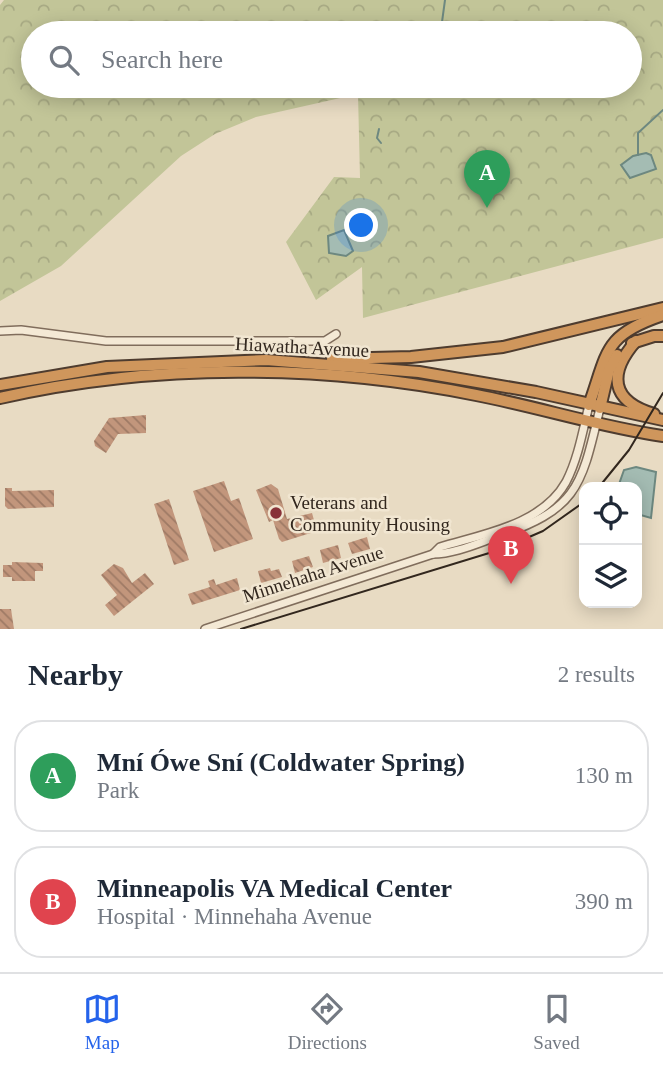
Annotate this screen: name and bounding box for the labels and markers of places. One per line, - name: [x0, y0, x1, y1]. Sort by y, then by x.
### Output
- pin: A: [464, 150, 510, 208]
- place label: Veterans and Community Housing: [290, 492, 450, 535]
- marker: Veterans and Community Housing: [268, 505, 284, 521]
- pin: B: [488, 526, 534, 584]

